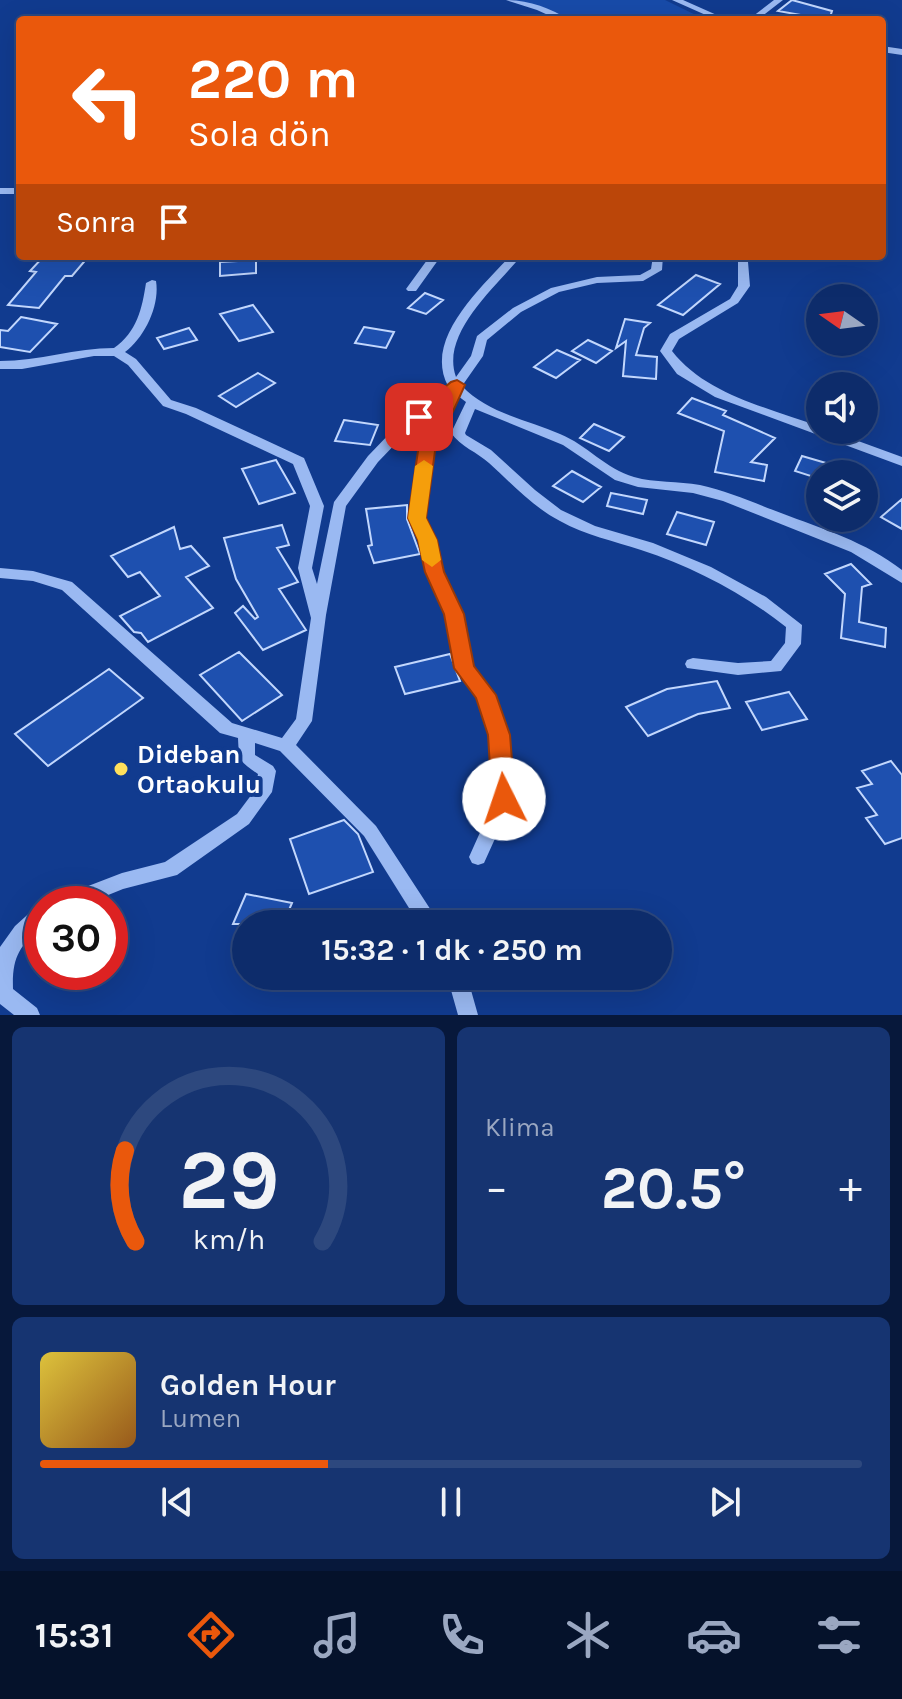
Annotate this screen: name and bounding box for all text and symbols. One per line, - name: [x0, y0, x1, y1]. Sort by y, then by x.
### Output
- text: 220 m: [188, 46, 359, 111]
- icon: left: [56, 48, 160, 152]
- text: Sola dön: [188, 113, 331, 155]
- icon: arrive: [152, 200, 196, 244]
- text: Sonra: [56, 204, 136, 240]
- north arrow: [806, 284, 878, 356]
- map controls: [806, 284, 878, 532]
- button: sound: [806, 372, 878, 444]
- pin: [385, 383, 453, 451]
- icon: arrive: [397, 395, 441, 439]
- button: layers: [806, 460, 878, 532]
- place label: Dideban Ortaokulu: [137, 739, 261, 800]
- position arrow: [462, 757, 546, 841]
- marker: Dideban Ortaokulu: [112, 760, 130, 778]
- speed limit sign: 30: [24, 886, 128, 990]
- text: 15:32 · 1 dk · 250 m: [321, 932, 583, 968]
- text: Klima: [485, 1112, 554, 1143]
- text: 29: [178, 1132, 279, 1229]
- text: 20.5°: [601, 1153, 746, 1223]
- text: −: [485, 1162, 508, 1213]
- text: +: [839, 1162, 862, 1213]
- text: km/h: [192, 1223, 265, 1256]
- text: Golden Hour: [160, 1367, 336, 1403]
- text: Lumen: [160, 1403, 241, 1434]
- icon: previous: [155, 1480, 199, 1524]
- icon: pause: [429, 1480, 473, 1524]
- icon: next: [703, 1480, 747, 1524]
- icon: directions: [183, 1607, 239, 1663]
- icon: music: [309, 1607, 365, 1663]
- icon: phone: [434, 1607, 490, 1663]
- icon: climate: [560, 1607, 616, 1663]
- icon: car: [686, 1607, 742, 1663]
- icon: filters: [811, 1607, 867, 1663]
- text: 15:31: [35, 1614, 114, 1656]

